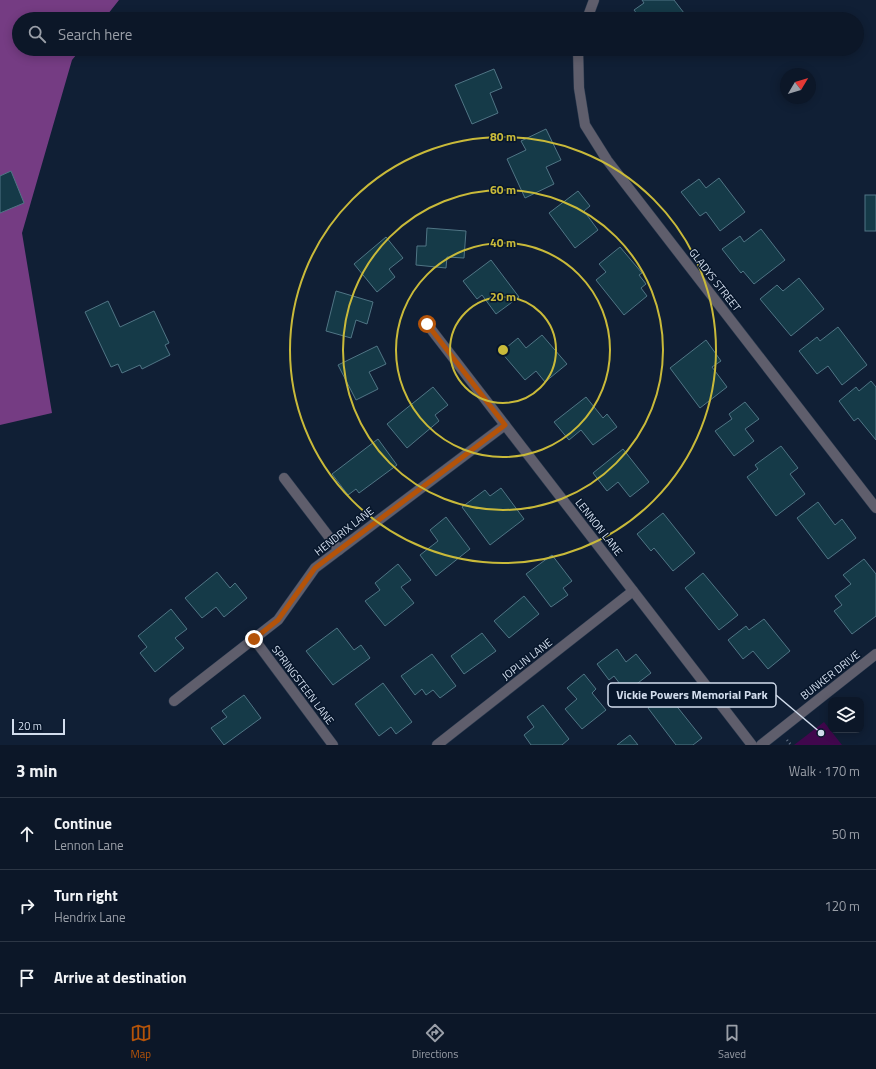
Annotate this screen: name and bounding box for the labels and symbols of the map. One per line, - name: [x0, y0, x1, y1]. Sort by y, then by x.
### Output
- north arrow: [780, 68, 816, 104]
- text: 80 m: [490, 127, 516, 146]
- text: 60 m: [490, 180, 516, 199]
- text: 40 m: [490, 233, 516, 252]
- street label: GLADYS STREET: [685, 245, 745, 315]
- text: 20 m: [490, 287, 516, 306]
- route start: [418, 315, 436, 333]
- centre of rings: [496, 343, 510, 357]
- street label: LENNON LANE: [572, 495, 626, 559]
- street label: HENDRIX LANE: [311, 503, 377, 559]
- route end: [245, 630, 263, 648]
- street label: JOPLIN LANE: [498, 634, 556, 684]
- street label: SPRINGSTEEN LANE: [268, 642, 338, 728]
- street label: BUNKER DRIVE: [797, 647, 863, 703]
- callout: Vickie Powers Memorial Park: [608, 683, 776, 707]
- text: Vickie Powers Memorial Park: [616, 685, 769, 704]
- scale bar: [12, 717, 65, 736]

